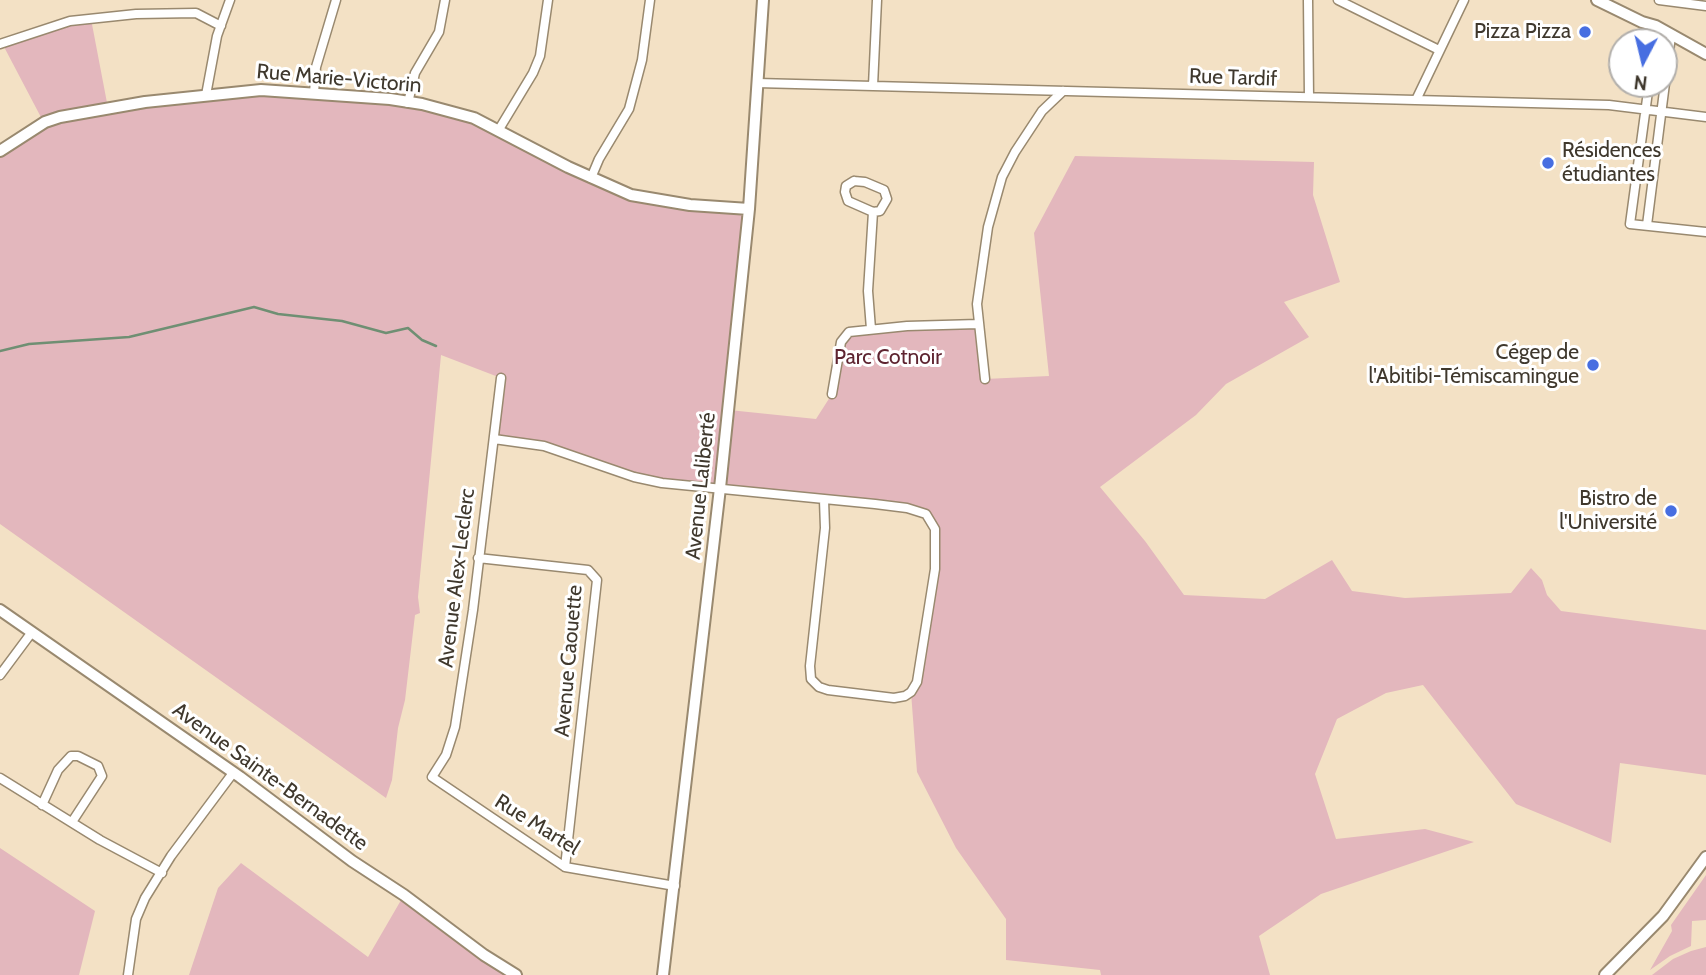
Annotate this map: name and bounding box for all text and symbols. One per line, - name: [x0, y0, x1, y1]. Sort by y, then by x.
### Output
- place label: Pizza Pizza: [1474, 19, 1571, 45]
- marker: Pizza Pizza: [1577, 24, 1593, 40]
- north arrow: [1608, 28, 1678, 98]
- street label: Rue Marie-Victorin: [256, 59, 422, 99]
- street label: Rue Tardif: [1188, 64, 1278, 92]
- text: N: [1633, 70, 1649, 95]
- place label: Résidences étudiantes: [1562, 138, 1661, 188]
- marker: Résidences étudiantes: [1540, 155, 1556, 171]
- place label: Cégep de l'Abitibi-Témiscamingue: [1368, 340, 1579, 390]
- park label: Parc Cotnoir: [834, 345, 942, 371]
- marker: Cégep de l'Abitibi-Témiscamingue: [1585, 357, 1601, 373]
- street label: Avenue Laliberté: [681, 411, 721, 561]
- place label: Bistro de l'Université: [1559, 486, 1657, 536]
- street label: Avenue Alex-Leclerc: [434, 487, 480, 669]
- marker: Bistro de l'Université: [1663, 503, 1679, 519]
- street label: Avenue Caouette: [550, 584, 588, 738]
- street label: Avenue Sainte-Bernadette: [167, 698, 373, 856]
- street label: Rue Martel: [490, 789, 584, 861]

